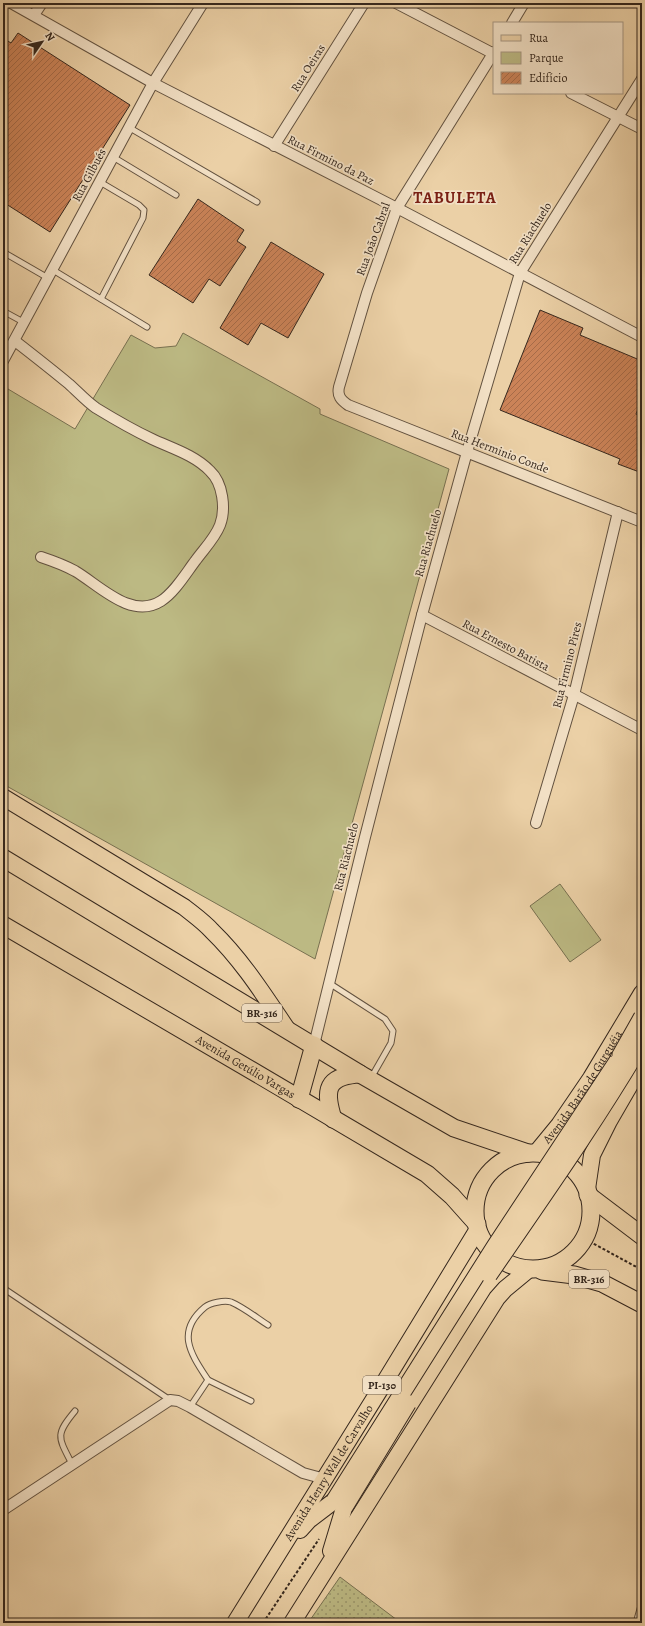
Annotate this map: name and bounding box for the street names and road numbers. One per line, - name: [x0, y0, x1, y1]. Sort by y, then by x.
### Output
- street label: Rua Oeiras: [287, 41, 329, 95]
- street label: Rua Firmino da Paz: [285, 131, 377, 189]
- street label: Rua Gilbués: [68, 145, 110, 204]
- street label: Rua Riachuelo: [505, 199, 555, 267]
- street label: Rua João Cabral: [352, 200, 394, 278]
- street label: Rua Herminio Conde: [449, 425, 551, 477]
- street label: Rua Riachuelo: [411, 507, 445, 579]
- street label: Rua Ernesto Batista: [460, 615, 553, 675]
- street label: Rua Firmino Pires: [549, 620, 585, 710]
- street label: Rua Riachuelo: [330, 821, 362, 893]
- road number: BR-316: [242, 1004, 282, 1022]
- street label: Avenida Barão de Gurguéia: [538, 1027, 626, 1148]
- street label: Avenida Getúlio Vargas: [192, 1031, 298, 1103]
- road number: BR-316: [569, 1270, 609, 1288]
- road number: PI-130: [363, 1376, 401, 1394]
- street label: Avenida Henry Wall de Carvalho: [280, 1402, 377, 1545]

